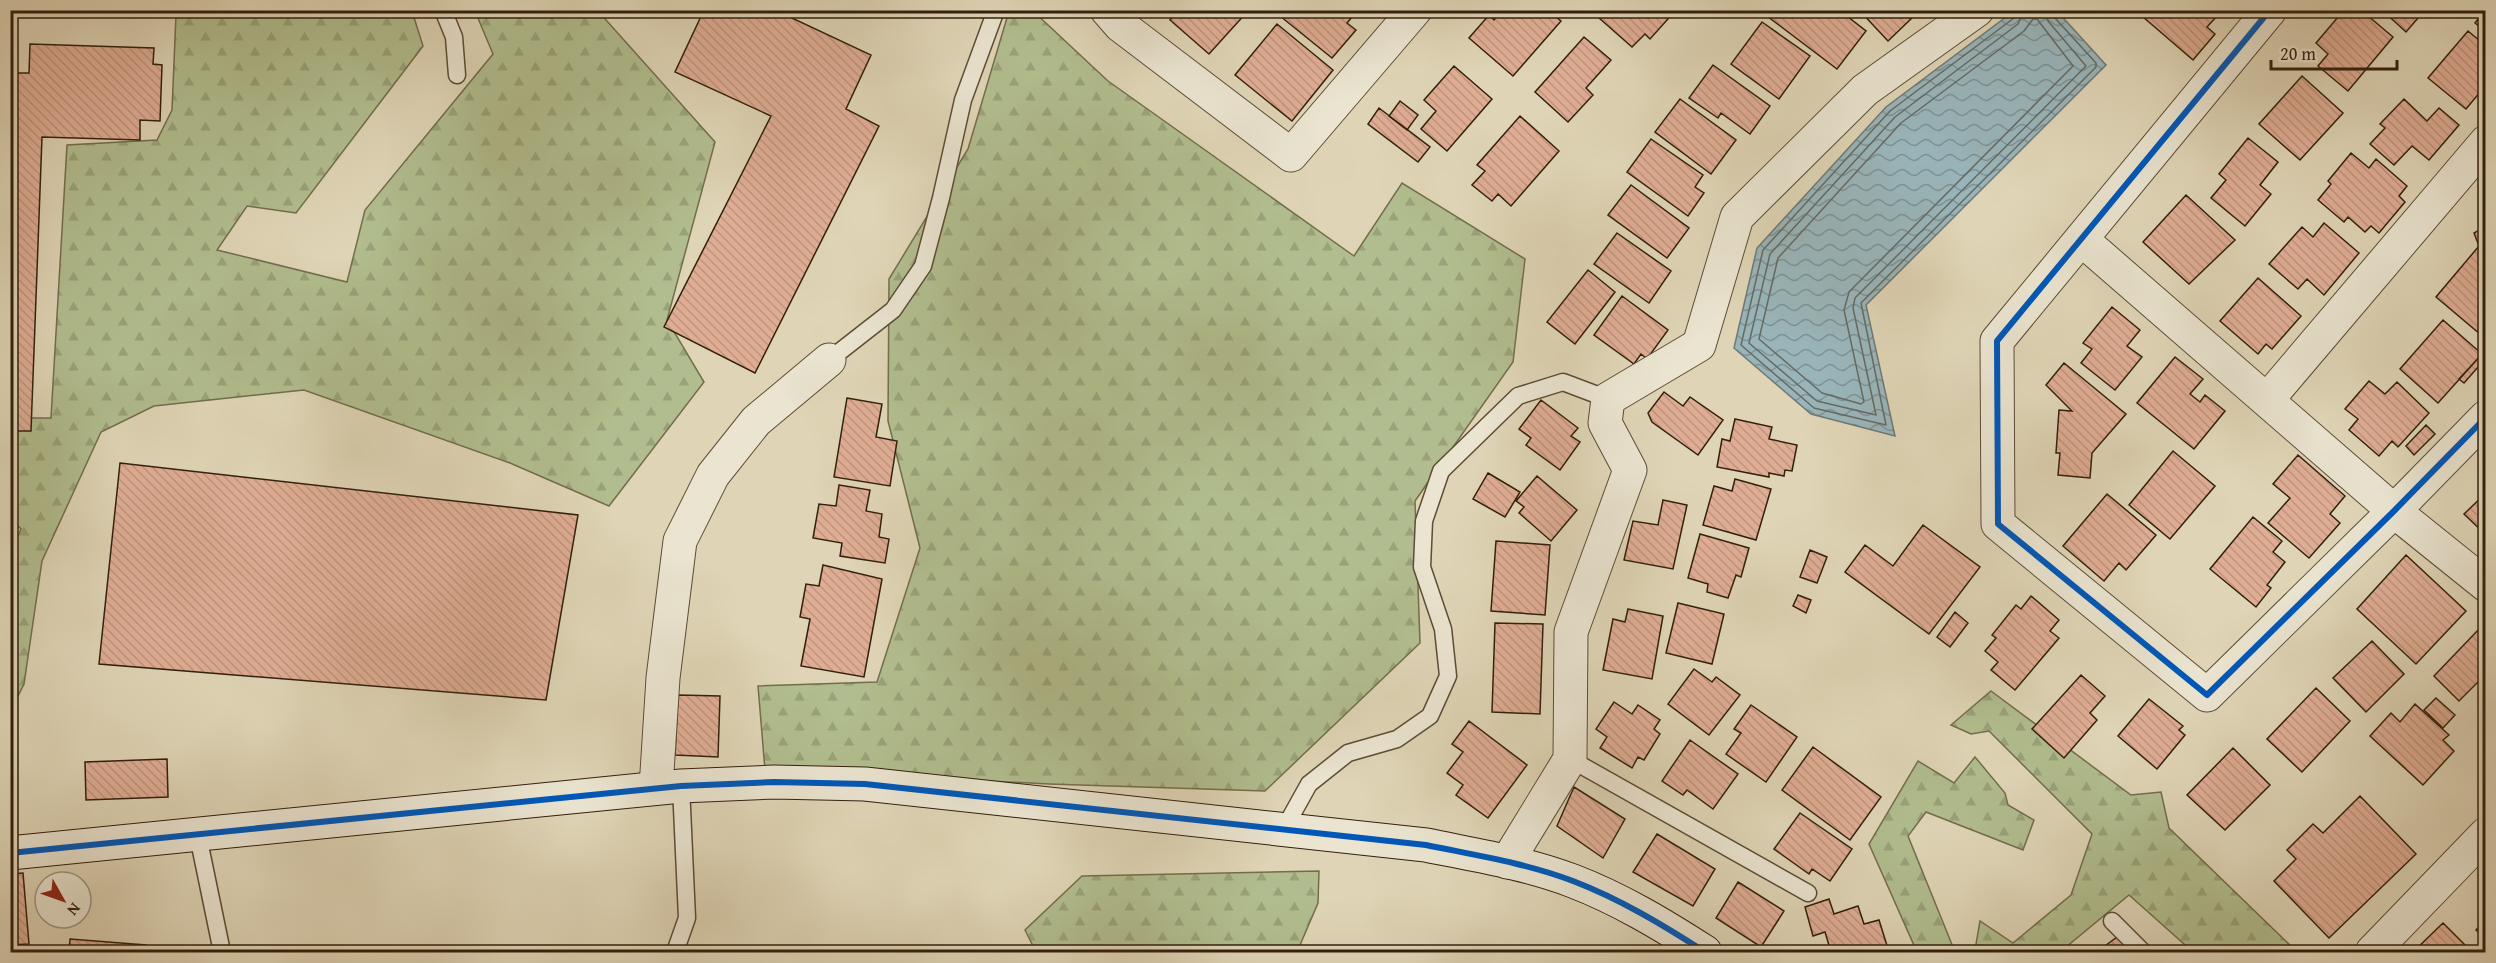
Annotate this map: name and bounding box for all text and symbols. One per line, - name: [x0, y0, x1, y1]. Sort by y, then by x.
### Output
- scale bar: [2271, 33, 2397, 71]
- text: 20 m: [2280, 40, 2316, 67]
- north arrow: [33, 870, 93, 930]
- text: N: [62, 898, 87, 922]

